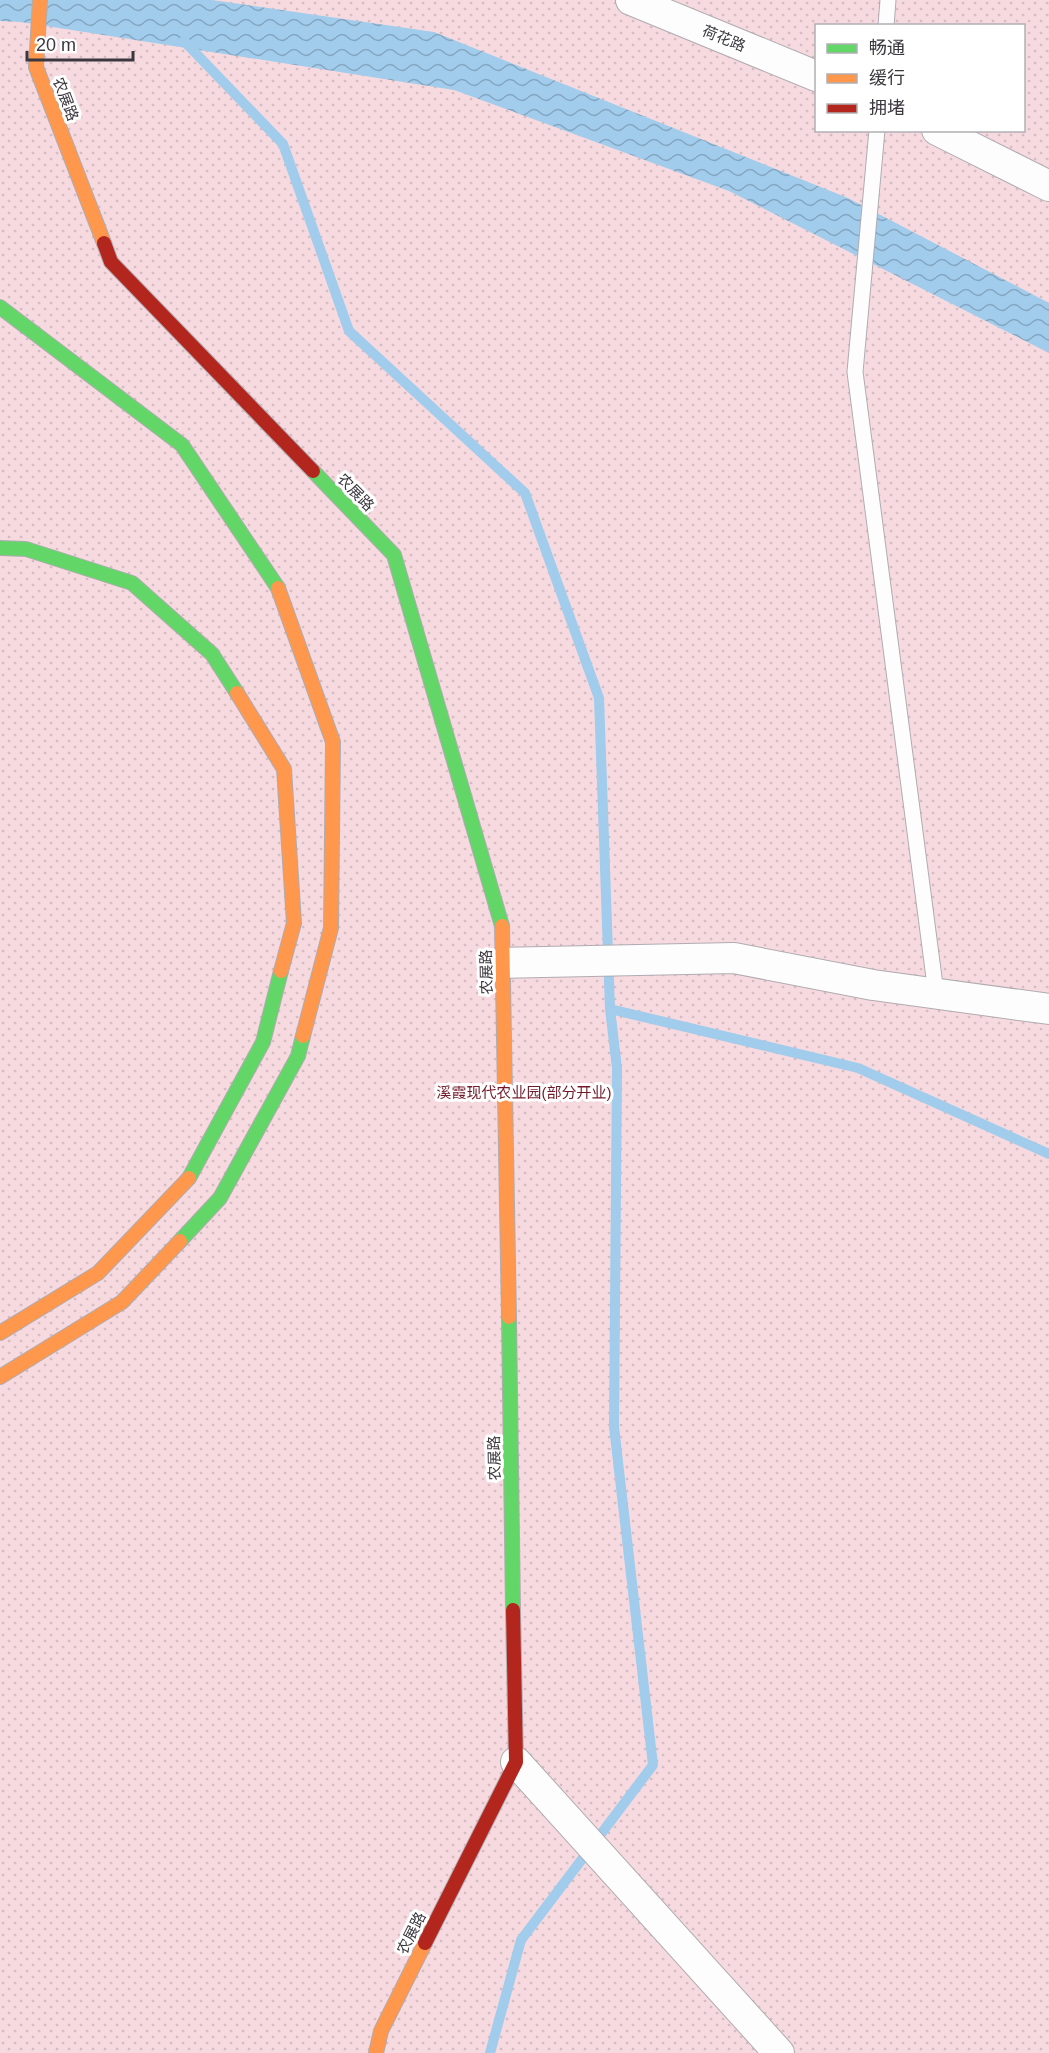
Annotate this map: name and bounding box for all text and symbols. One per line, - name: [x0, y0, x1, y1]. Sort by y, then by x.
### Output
- street label: 荷花路: [700, 22, 748, 54]
- scale bar: [27, 24, 134, 62]
- legend: [815, 24, 1025, 132]
- text: 20 m: [36, 35, 76, 55]
- text: 畅通: [869, 38, 905, 58]
- text: 缓行: [869, 68, 905, 88]
- street label: 农展路: [50, 75, 82, 123]
- text: 拥堵: [869, 98, 905, 118]
- street label: 农展路: [334, 470, 378, 514]
- street label: 农展路: [477, 949, 495, 995]
- park label: 溪霞现代农业园(部分开业): [437, 1084, 612, 1101]
- street label: 农展路: [485, 1435, 503, 1481]
- street label: 农展路: [393, 1909, 429, 1957]

